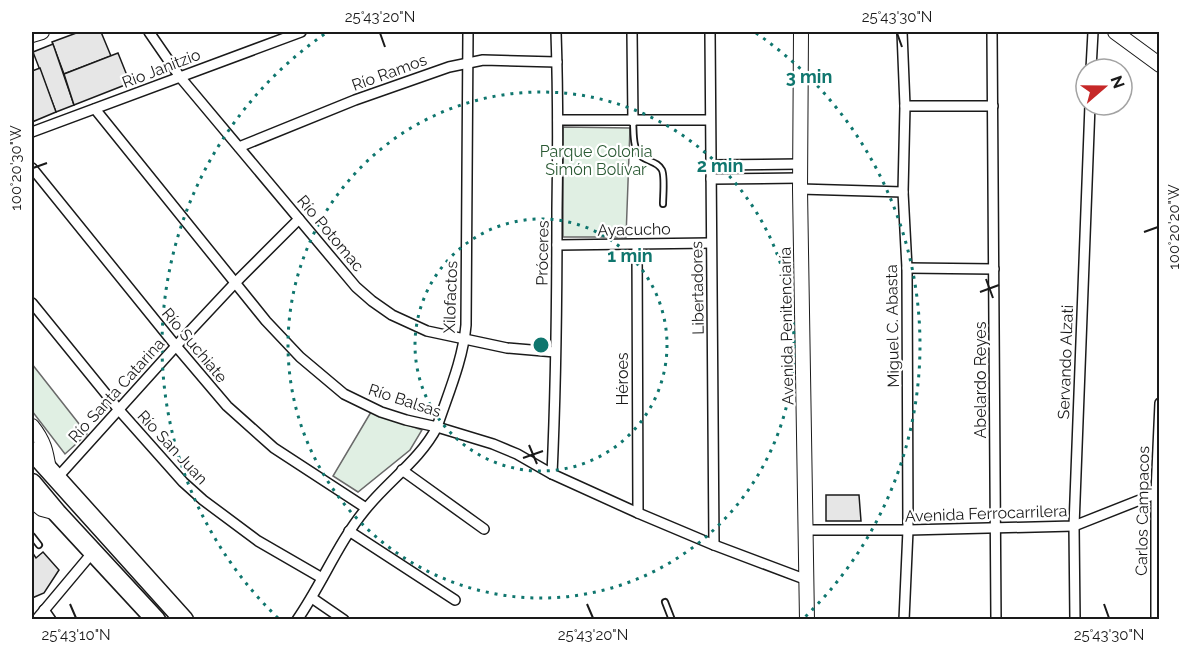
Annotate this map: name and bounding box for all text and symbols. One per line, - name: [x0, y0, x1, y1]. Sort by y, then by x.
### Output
- text: 25°43'20"N: [345, 8, 415, 26]
- text: 25°43'30"N: [862, 8, 932, 26]
- street label: Rio Janitzio: [119, 45, 203, 92]
- street label: Río Ramos: [349, 50, 430, 95]
- north arrow: [1074, 57, 1134, 117]
- text: 3 min: [786, 66, 832, 87]
- text: N: [1107, 73, 1129, 91]
- text: 100°20'30"W: [7, 125, 25, 211]
- park label: Parque Colonia Simón Bolívar: [540, 142, 652, 179]
- text: 2 min: [697, 155, 743, 176]
- text: 100°20'20"W: [1165, 184, 1183, 270]
- street label: Río Potomac: [293, 191, 368, 275]
- street label: Ayacucho: [597, 219, 671, 240]
- street label: Próceres: [532, 220, 553, 286]
- street label: Libertadores: [687, 241, 708, 335]
- text: 1 min: [607, 245, 653, 266]
- street label: Avenida Penitenciaría: [776, 247, 797, 405]
- street label: Xilofactos: [440, 260, 461, 334]
- street label: Miguel C. Abasta: [882, 264, 903, 388]
- street label: Río Suchiate: [158, 304, 231, 386]
- street label: Servando Alzati: [1054, 304, 1077, 420]
- street label: Abelardo Reyes: [971, 321, 990, 438]
- street label: Río Santa Catarina: [64, 334, 168, 447]
- centre of rings: [531, 335, 551, 355]
- street label: Héroes: [613, 352, 632, 406]
- street label: Río Balsas: [366, 380, 444, 421]
- street label: Río San Juan: [134, 406, 212, 488]
- street label: Carlos Campacos: [1132, 446, 1153, 576]
- street label: Avenida Ferrocarrilera: [904, 501, 1068, 526]
- text: 25°43'10"N: [41, 626, 111, 644]
- text: 25°43'20"N: [558, 626, 628, 644]
- text: 25°43'30"N: [1074, 626, 1144, 644]

